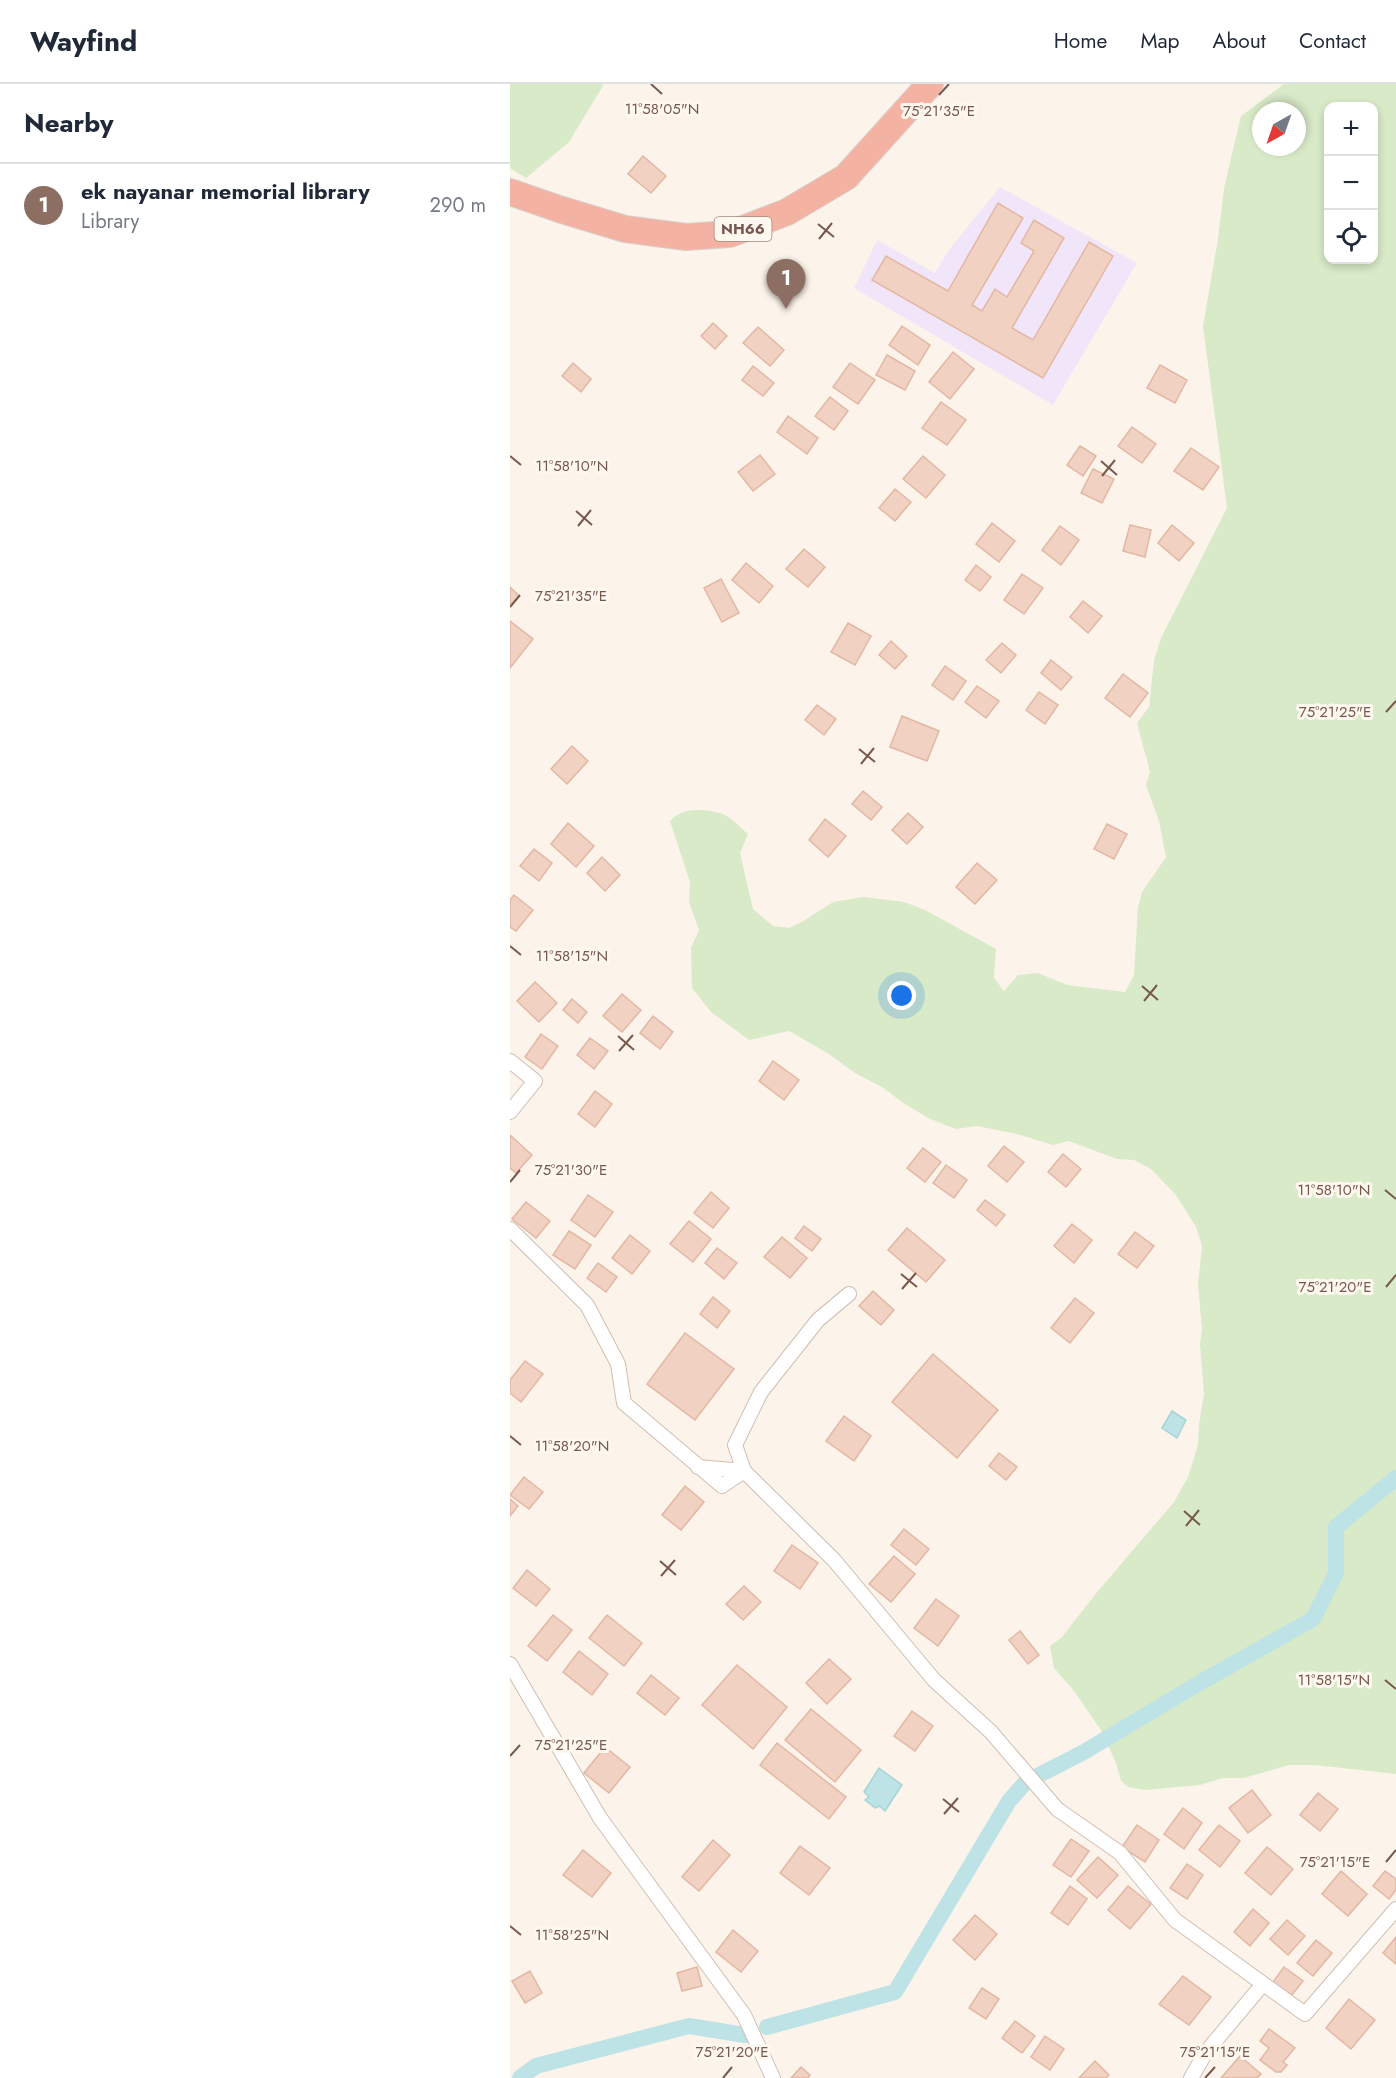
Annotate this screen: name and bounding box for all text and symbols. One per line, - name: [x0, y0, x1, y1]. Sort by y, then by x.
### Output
- text: Wayfind: [30, 21, 137, 62]
- text: Home: [1054, 26, 1107, 56]
- text: Map: [1140, 26, 1180, 56]
- text: About: [1213, 26, 1266, 56]
- text: Contact: [1299, 26, 1366, 56]
- text: 11°58'05"N: [625, 98, 699, 120]
- text: 75°21'35"E: [903, 100, 975, 122]
- north arrow: [1252, 102, 1306, 156]
- map controls: [1324, 102, 1378, 264]
- button: +: [1324, 102, 1378, 156]
- text: Nearby: [24, 104, 113, 142]
- button: −: [1324, 156, 1378, 210]
- text: ek nayanar memorial library: [81, 175, 370, 207]
- text: 1: [38, 191, 49, 220]
- text: 290 m: [430, 191, 486, 220]
- text: Library: [81, 207, 139, 236]
- button: locate: [1324, 210, 1378, 264]
- road number: NH66: [714, 217, 772, 241]
- pin: 1: [766, 260, 806, 309]
- text: 11°58'10"N: [536, 455, 608, 477]
- text: 75°21'35"E: [535, 585, 607, 607]
- text: 75°21'25"E: [1299, 701, 1371, 723]
- text: 11°58'15"N: [536, 945, 608, 967]
- your location: [887, 981, 916, 1010]
- text: 75°21'30"E: [535, 1159, 607, 1181]
- text: 11°58'10"N: [1298, 1179, 1370, 1201]
- text: 75°21'20"E: [1299, 1276, 1371, 1298]
- text: 11°58'20"N: [535, 1435, 609, 1457]
- text: 11°58'15"N: [1298, 1669, 1370, 1691]
- text: 75°21'25"E: [535, 1734, 607, 1756]
- text: 75°21'15"E: [1300, 1851, 1370, 1873]
- text: 11°58'25"N: [535, 1924, 609, 1946]
- text: 75°21'20"E: [696, 2041, 768, 2063]
- text: 75°21'15"E: [1180, 2041, 1250, 2063]

